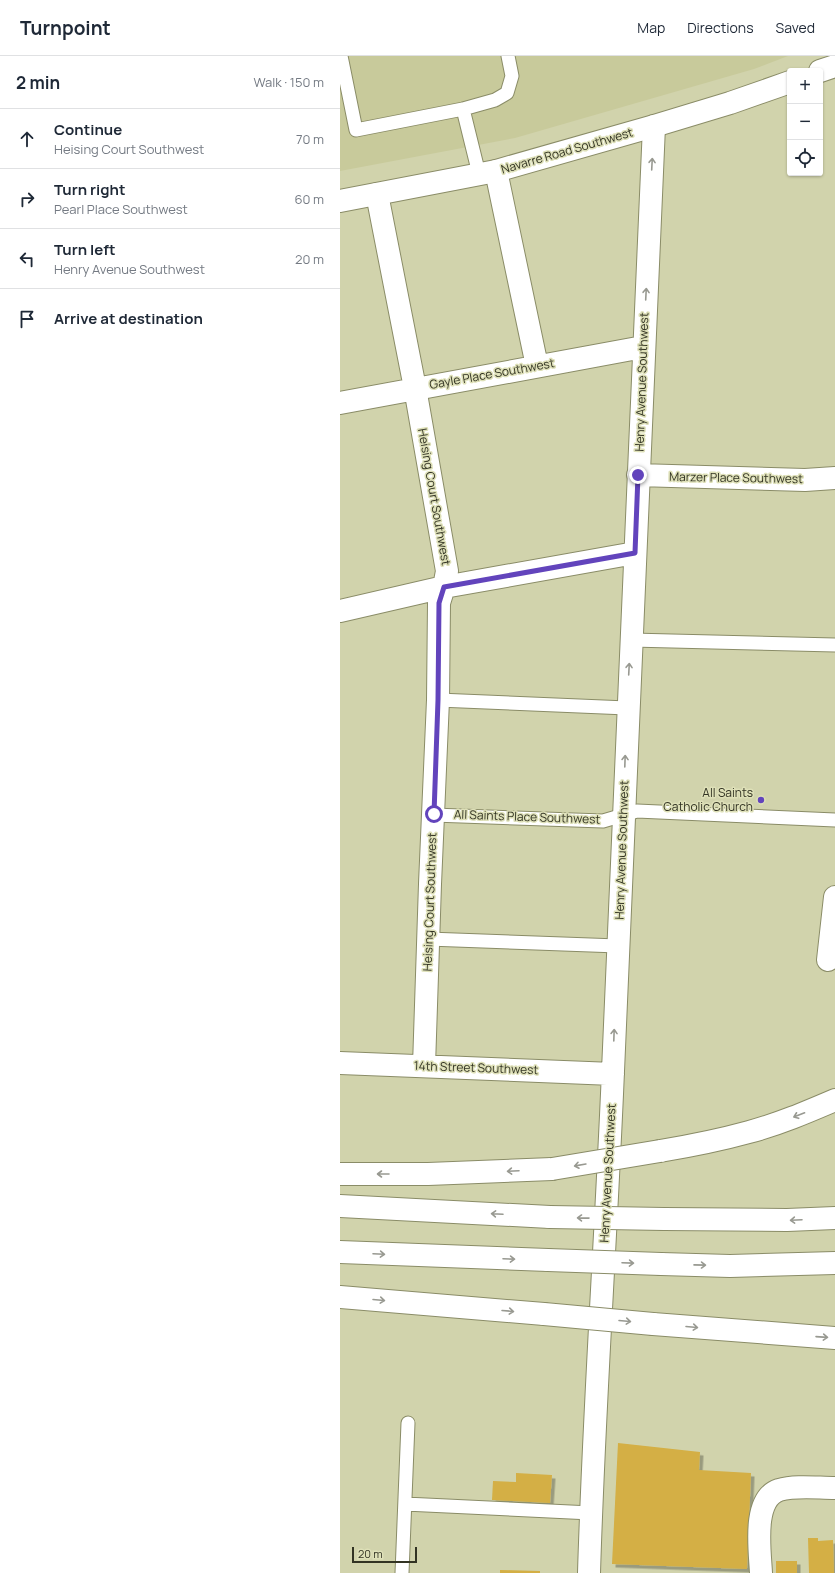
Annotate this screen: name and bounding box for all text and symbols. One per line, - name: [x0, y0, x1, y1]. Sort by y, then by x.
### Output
- text: Turnpoint: [20, 15, 111, 41]
- text: Map: [637, 18, 665, 37]
- text: Directions: [687, 18, 754, 37]
- text: Saved: [776, 18, 815, 37]
- map controls: [787, 68, 823, 176]
- button: +: [787, 68, 823, 104]
- text: 2 min: [16, 71, 60, 94]
- text: Walk · 150 m: [253, 73, 324, 91]
- button: −: [787, 104, 823, 140]
- text: Continue: [54, 119, 122, 140]
- street label: Navarre Road Southwest: [499, 123, 635, 178]
- icon: ahead: [16, 128, 38, 150]
- text: 70 m: [296, 130, 324, 148]
- text: Heising Court Southwest: [54, 140, 204, 158]
- button: locate: [787, 140, 823, 176]
- one-way arrow: [648, 158, 656, 171]
- text: Turn right: [54, 179, 125, 200]
- icon: right: [16, 188, 38, 210]
- text: 60 m: [294, 190, 324, 208]
- text: Pearl Place Southwest: [54, 200, 188, 218]
- text: Turn left: [54, 239, 116, 260]
- icon: left: [16, 248, 38, 270]
- text: 20 m: [295, 250, 324, 268]
- text: Henry Avenue Southwest: [54, 260, 205, 278]
- one-way arrow: [642, 288, 650, 301]
- icon: arrive: [16, 308, 38, 330]
- text: Arrive at destination: [54, 308, 203, 329]
- street label: Henry Avenue Southwest: [631, 312, 652, 452]
- street label: Gayle Place Southwest: [428, 354, 556, 393]
- street label: Heising Court Southwest: [414, 427, 455, 567]
- route end: [629, 466, 647, 484]
- street label: Marzer Place Southwest: [669, 468, 803, 487]
- one-way arrow: [626, 663, 633, 676]
- one-way arrow: [622, 755, 629, 768]
- street label: Henry Avenue Southwest: [611, 780, 632, 920]
- place label: All Saints Catholic Church: [663, 784, 753, 815]
- marker: All Saints Catholic Church: [756, 795, 766, 805]
- route start: [425, 805, 443, 823]
- street label: All Saints Place Southwest: [454, 805, 601, 828]
- street label: Heising Court Southwest: [419, 832, 440, 972]
- one-way arrow: [611, 1029, 618, 1042]
- street label: 14th Street Southwest: [414, 1057, 539, 1078]
- street label: Henry Avenue Southwest: [595, 1103, 620, 1243]
- one-way arrow: [794, 1112, 806, 1120]
- one-way arrow: [574, 1161, 587, 1169]
- one-way arrow: [507, 1168, 520, 1175]
- one-way arrow: [377, 1170, 390, 1178]
- one-way arrow: [491, 1211, 504, 1218]
- one-way arrow: [577, 1214, 590, 1221]
- one-way arrow: [790, 1216, 803, 1223]
- one-way arrow: [372, 1250, 385, 1258]
- one-way arrow: [502, 1255, 515, 1262]
- one-way arrow: [621, 1259, 634, 1267]
- one-way arrow: [693, 1261, 706, 1269]
- one-way arrow: [372, 1297, 385, 1304]
- one-way arrow: [501, 1308, 514, 1315]
- one-way arrow: [618, 1318, 631, 1325]
- one-way arrow: [685, 1323, 698, 1330]
- one-way arrow: [815, 1334, 828, 1341]
- scale bar: [352, 1545, 417, 1564]
- text: 20 m: [358, 1546, 383, 1561]

